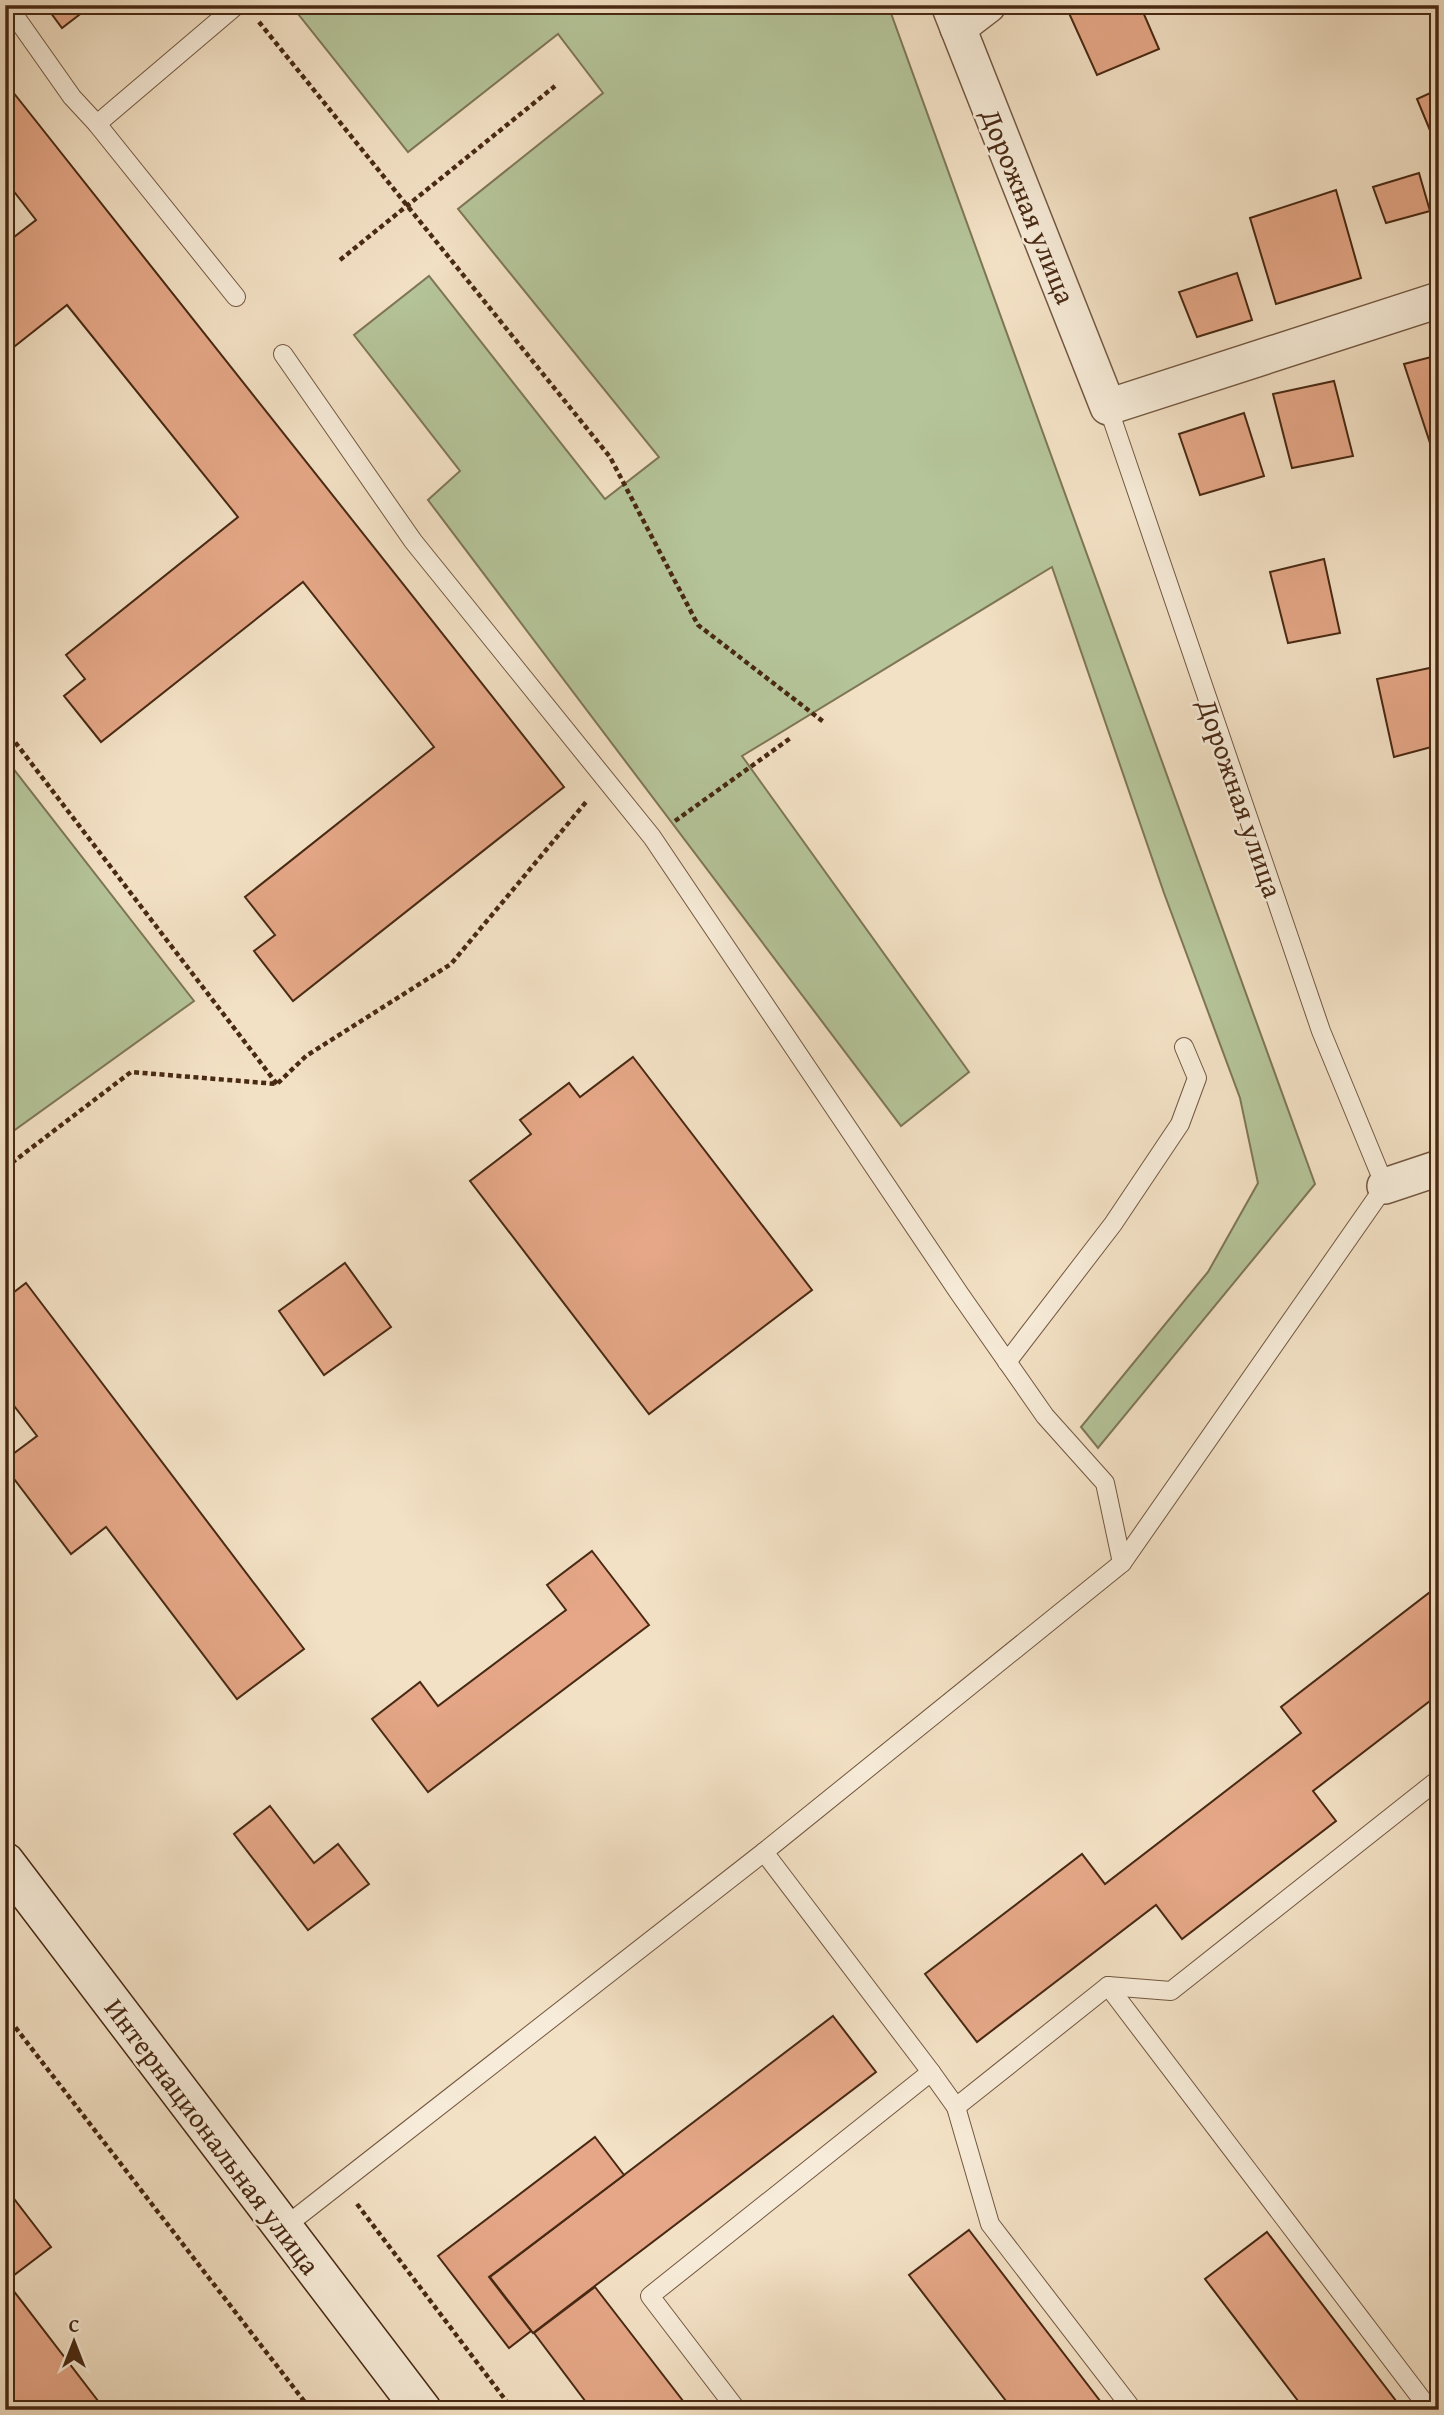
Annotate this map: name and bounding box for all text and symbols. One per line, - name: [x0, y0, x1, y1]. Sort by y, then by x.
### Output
- street label: Дорожная улица: [971, 101, 1087, 311]
- street label: Дорожная улица: [1187, 692, 1294, 903]
- street label: Интернациональная улица: [95, 1989, 331, 2283]
- north arrow: [38, 2306, 108, 2376]
- text: С: [69, 2311, 80, 2339]

